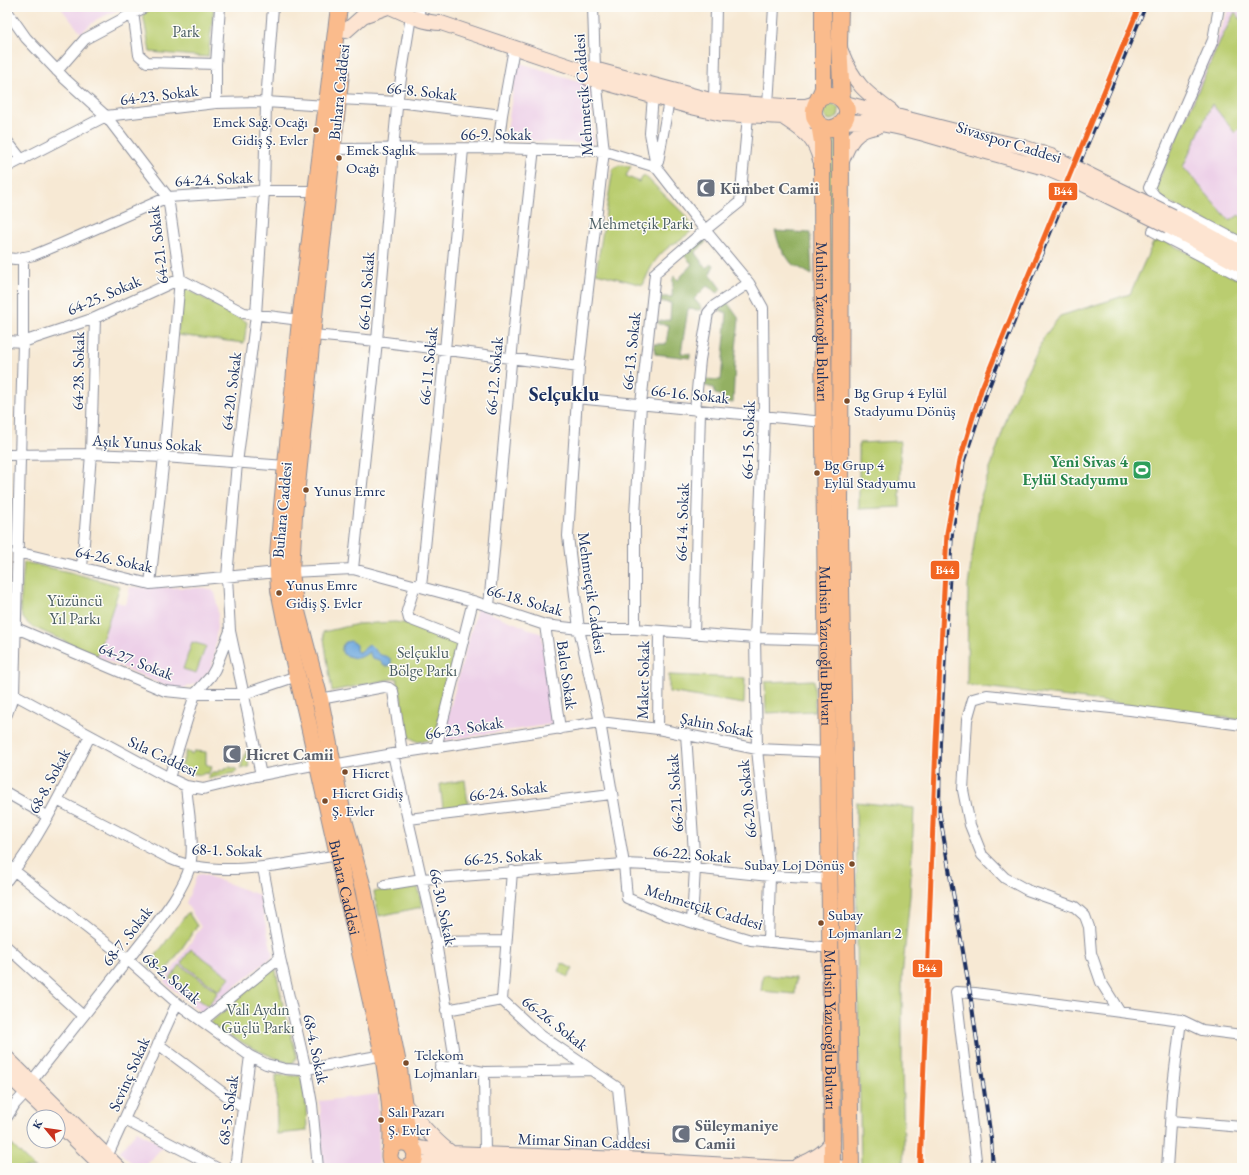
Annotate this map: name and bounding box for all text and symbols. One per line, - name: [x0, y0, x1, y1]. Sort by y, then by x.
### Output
- park label: Park: [172, 21, 200, 42]
- street label: Mehmetçik Caddesi: [568, 33, 598, 157]
- street label: Buhara Caddesi: [324, 43, 355, 141]
- street label: 66-8. Sokak: [386, 77, 459, 105]
- street label: 64-23. Sokak: [119, 80, 200, 110]
- place label: Emek Sağ. Ocağı Gidiş Ş. Evler: [213, 112, 308, 149]
- street label: Sivasspor Caddesi: [954, 116, 1064, 168]
- street label: 66-9. Sokak: [461, 124, 532, 145]
- marker: Emek Sağ. Ocağı Gidiş Ş. Evler: [311, 125, 321, 135]
- place label: Emek Saglık Ocağı: [346, 140, 417, 177]
- marker: Emek Saglık Ocağı: [334, 153, 344, 163]
- street label: 64-24. Sokak: [174, 166, 254, 192]
- mosque icon: Kümbet Camii: [695, 177, 717, 199]
- place label: Kümbet Camii: [720, 178, 819, 199]
- line badge: B44: [1048, 182, 1078, 201]
- text: B44: [1054, 184, 1072, 198]
- street label: 64-21. Sokak: [143, 204, 173, 285]
- park label: Mehmetçik Parkı: [589, 213, 693, 234]
- street label: Muhsin Yazıcıoğlu Bulvarı: [812, 242, 834, 402]
- street label: 66-10. Sokak: [353, 251, 379, 331]
- street label: 64-25. Sokak: [64, 270, 145, 320]
- street label: 66-13. Sokak: [616, 310, 646, 391]
- street label: 66-11. Sokak: [413, 325, 443, 406]
- street label: 64-28. Sokak: [67, 331, 89, 410]
- street label: 66-12. Sokak: [480, 335, 508, 416]
- street label: 64-20. Sokak: [216, 350, 246, 431]
- street label: 66-16. Sokak: [650, 379, 731, 409]
- district label: Selçuklu: [529, 381, 599, 407]
- place label: Bg Grup 4 Eylül Stadyumu Dönüş: [854, 383, 956, 420]
- marker: Bg Grup 4 Eylül Stadyumu Dönüş: [842, 396, 852, 406]
- street label: 66-15. Sokak: [736, 400, 760, 480]
- street label: Aşık Yunus Sokak: [90, 430, 203, 456]
- place label: Yeni Sivas 4 Eylül Stadyumu: [1022, 451, 1129, 490]
- place label: Bg Grup 4 Eylül Stadyumu: [824, 455, 916, 492]
- sports icon: Yeni Sivas 4 Eylül Stadyumu: [1131, 459, 1153, 481]
- street label: Buhara Caddesi: [267, 461, 297, 559]
- marker: Bg Grup 4 Eylül Stadyumu: [812, 468, 822, 478]
- place label: Yunus Emre: [314, 481, 385, 500]
- street label: 66-14. Sokak: [670, 482, 694, 562]
- marker: Yunus Emre: [301, 485, 311, 495]
- street label: Mehmetçik Caddesi: [573, 531, 611, 655]
- street label: 64-26. Sokak: [73, 541, 155, 578]
- line badge: B44: [930, 560, 960, 580]
- text: B44: [936, 563, 954, 577]
- street label: Muhsin Yazıcıoğlu Bulvarı: [815, 565, 838, 726]
- place label: Yunus Emre Gidiş Ş. Evler: [286, 575, 362, 612]
- street label: 66-18. Sokak: [484, 579, 566, 621]
- marker: Yunus Emre Gidiş Ş. Evler: [274, 588, 284, 598]
- park label: Yüzüncü Yıl Parkı: [47, 590, 103, 629]
- street label: 64-27. Sokak: [96, 637, 177, 685]
- street label: Balcı Sokak: [552, 639, 582, 711]
- street label: Maket Sokak: [632, 640, 654, 720]
- park label: Selçuklu Bölge Parkı: [389, 642, 457, 681]
- street label: Şahin Sokak: [679, 708, 756, 742]
- street label: 66-23. Sokak: [424, 711, 505, 745]
- street label: Sıla Caddesi: [125, 731, 201, 781]
- mosque icon: Hicret Camii: [221, 743, 243, 765]
- street label: 68-8. Sokak: [23, 744, 75, 817]
- place label: Hicret Camii: [246, 744, 334, 765]
- street label: 66-21. Sokak: [662, 753, 688, 833]
- street label: 66-20. Sokak: [732, 758, 762, 839]
- place label: Hicret: [352, 763, 390, 782]
- marker: Hicret: [340, 767, 350, 777]
- street label: 66-24. Sokak: [468, 776, 549, 806]
- place label: Hicret Gidiş Ş. Evler: [332, 783, 403, 820]
- marker: Hicret Gidiş Ş. Evler: [320, 796, 330, 806]
- street label: 68-1. Sokak: [191, 838, 263, 862]
- street label: Buhara Caddesi: [324, 838, 366, 937]
- street label: 66-22. Sokak: [652, 840, 733, 868]
- street label: 66-25. Sokak: [463, 844, 543, 870]
- place label: Subay Loj Dönüş: [744, 855, 844, 874]
- marker: Subay Loj Dönüş: [847, 859, 857, 869]
- street label: 66-30. Sokak: [425, 866, 462, 948]
- street label: Mehmetçik Caddesi: [642, 879, 766, 935]
- street label: 68-7. Sokak: [97, 901, 157, 970]
- place label: Subay Lojmanları 2: [828, 905, 902, 942]
- marker: Subay Lojmanları 2: [816, 918, 826, 928]
- street label: 68-2. Sokak: [138, 947, 206, 1009]
- street label: Muhsin Yazıcıoğlu Bulvarı: [820, 949, 842, 1110]
- line badge: B44: [912, 959, 943, 978]
- text: B44: [918, 961, 936, 975]
- street label: 66-26. Sokak: [518, 991, 593, 1056]
- park label: Vali Aydın Güçlü Parkı: [221, 999, 295, 1038]
- street label: 68-4. Sokak: [298, 1012, 334, 1086]
- street label: Sevinç Sokak: [103, 1033, 155, 1114]
- place label: Telekom Lojmanları: [414, 1045, 478, 1082]
- marker: Telekom Lojmanları: [401, 1058, 411, 1068]
- street label: 68-5. Sokak: [213, 1073, 243, 1147]
- place label: Salı Pazarı Ş. Evler: [388, 1102, 445, 1139]
- north arrow: [26, 1109, 66, 1149]
- marker: Salı Pazarı Ş. Evler: [376, 1115, 386, 1125]
- place label: Süleymaniye Camii: [695, 1115, 779, 1154]
- text: K: [29, 1117, 46, 1131]
- mosque icon: Süleymaniye Camii: [670, 1123, 692, 1145]
- street label: Mimar Sinan Caddesi: [517, 1128, 651, 1154]

